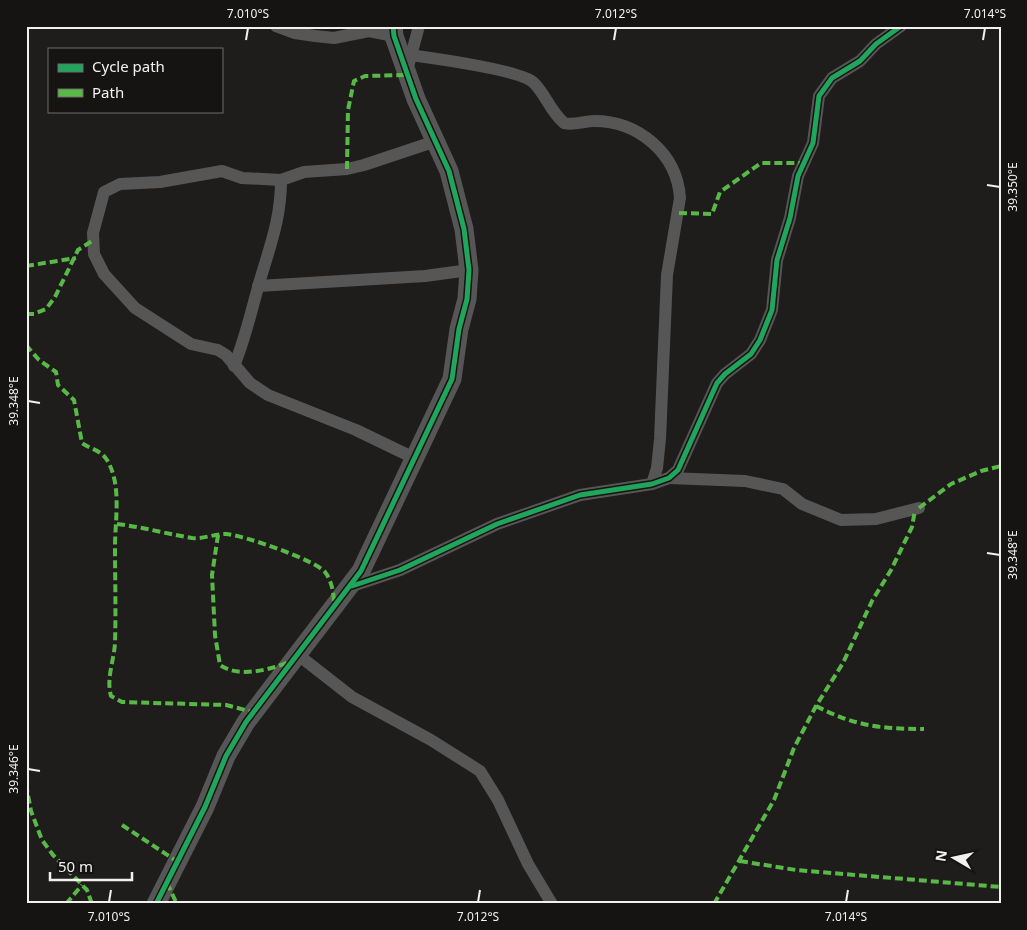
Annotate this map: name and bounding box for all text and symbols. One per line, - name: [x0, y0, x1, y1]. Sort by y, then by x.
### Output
- text: 7.010°S: [227, 5, 270, 22]
- text: 7.012°S: [595, 5, 638, 22]
- text: 7.014°S: [964, 5, 1007, 22]
- legend: [48, 48, 222, 112]
- text: Cycle path: [92, 56, 165, 76]
- text: Path: [92, 82, 124, 102]
- text: 39.350°E: [1004, 162, 1021, 212]
- text: 39.348°E: [5, 376, 22, 426]
- text: 39.348°E: [1004, 530, 1021, 580]
- text: 39.346°E: [5, 744, 22, 794]
- north arrow: [930, 832, 980, 882]
- text: N: [930, 849, 951, 863]
- scale bar: [50, 850, 132, 882]
- text: 50 m: [58, 856, 93, 876]
- text: 7.010°S: [88, 908, 131, 925]
- text: 7.012°S: [457, 908, 500, 925]
- text: 7.014°S: [825, 908, 868, 925]

